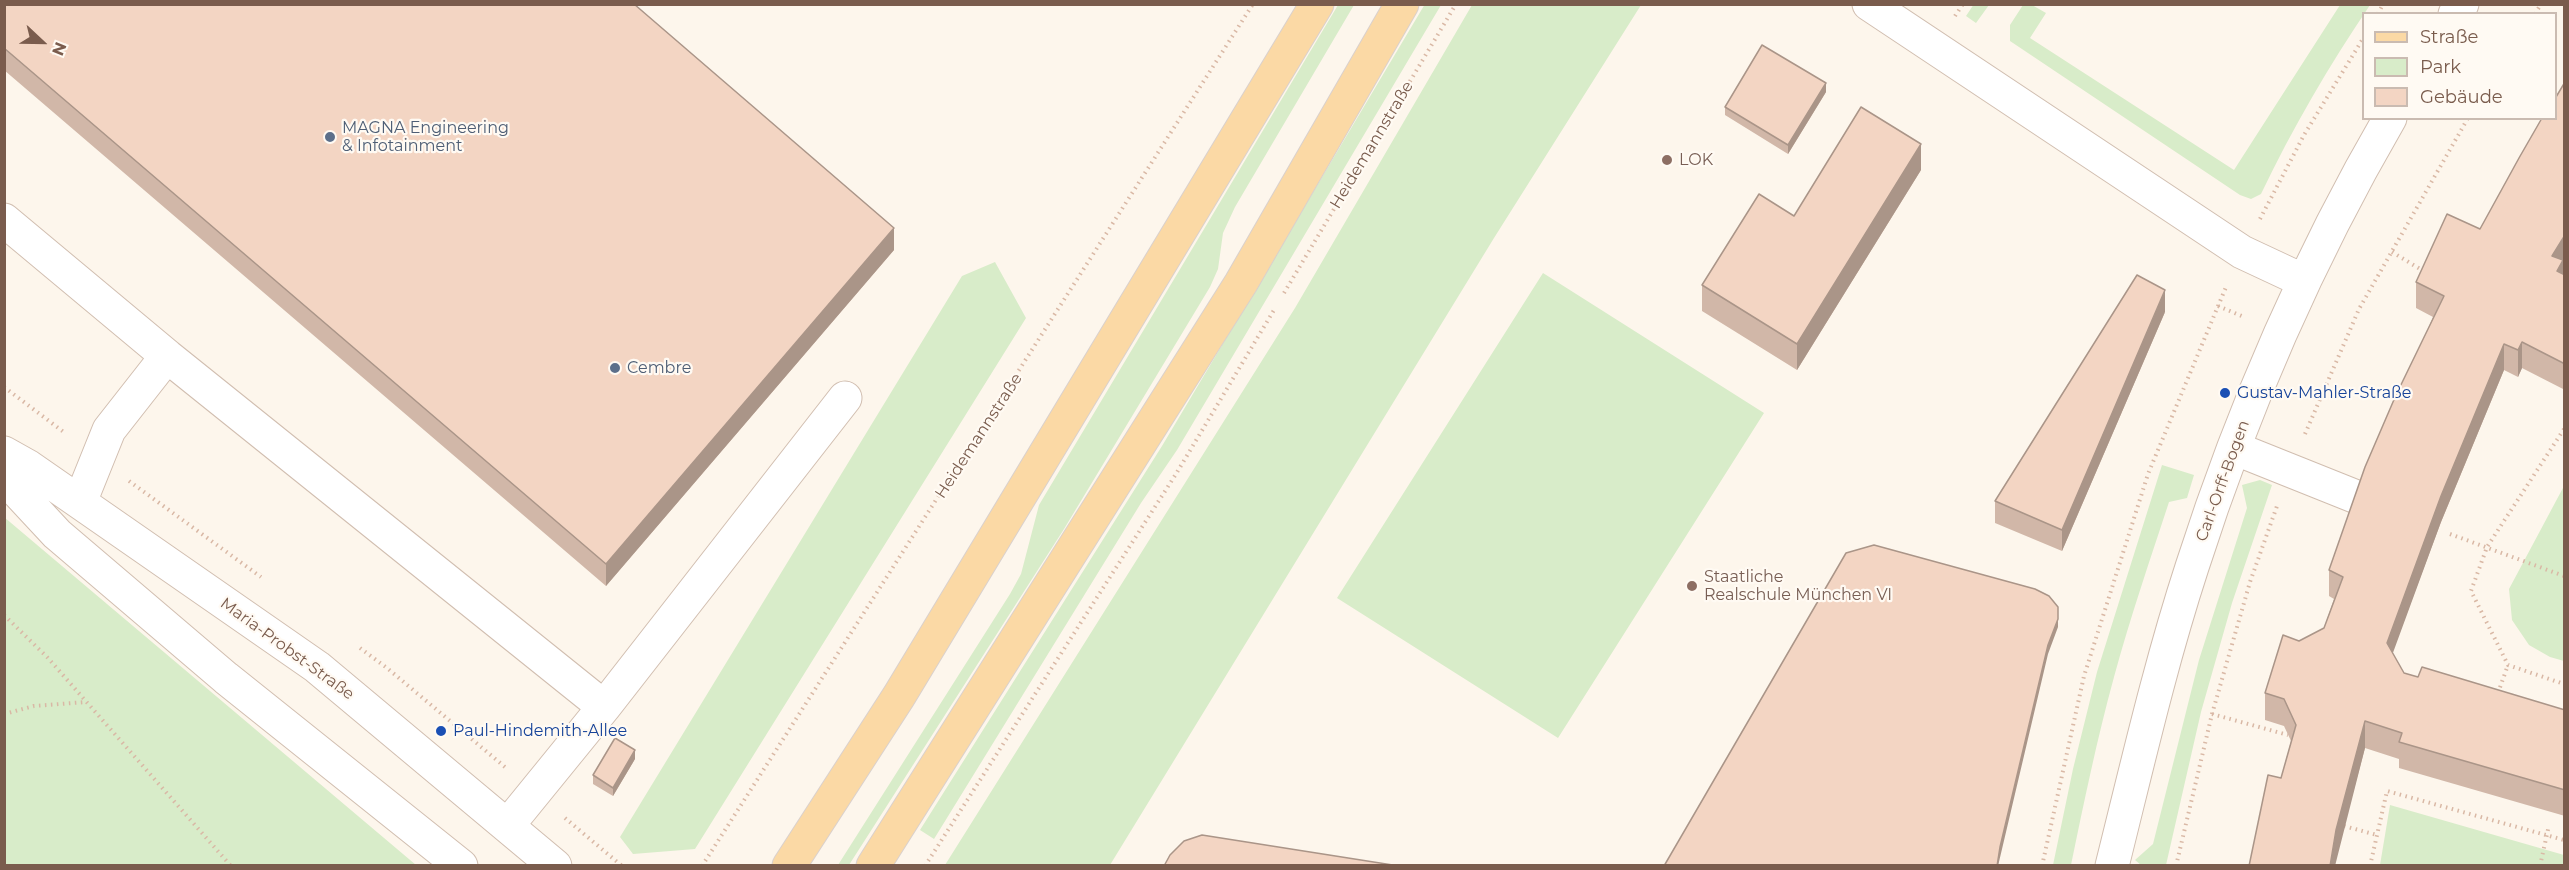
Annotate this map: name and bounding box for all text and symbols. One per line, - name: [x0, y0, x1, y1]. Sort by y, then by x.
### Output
- north arrow: [12, 12, 72, 72]
- legend: [2362, 12, 2557, 120]
- text: Straße: [2420, 26, 2478, 48]
- text: N: [48, 39, 70, 58]
- text: Park: [2420, 56, 2461, 78]
- street label: Heidemannstraße: [1326, 78, 1418, 212]
- text: Gebäude: [2420, 86, 2503, 108]
- place label: MAGNA Engineering & Infotainment: [342, 118, 509, 156]
- marker: MAGNA Engineering & Infotainment: [323, 130, 337, 144]
- place label: LOK: [1679, 150, 1713, 170]
- marker: LOK: [1660, 153, 1674, 167]
- place label: Cembre: [627, 358, 691, 378]
- marker: Cembre: [608, 361, 622, 375]
- street label: Heidemannstraße: [931, 370, 1027, 502]
- place label: Gustav-Mahler-Straße: [2237, 383, 2411, 403]
- marker: Gustav-Mahler-Straße: [2218, 386, 2232, 400]
- street label: Carl-Orff-Bogen: [2192, 418, 2254, 544]
- place label: Staatliche Realschule München VI: [1704, 567, 1892, 605]
- marker: Staatliche Realschule München VI: [1685, 579, 1699, 593]
- street label: Maria-Probst-Straße: [216, 594, 358, 704]
- place label: Paul-Hindemith-Allee: [453, 721, 627, 741]
- marker: Paul-Hindemith-Allee: [434, 724, 448, 738]

